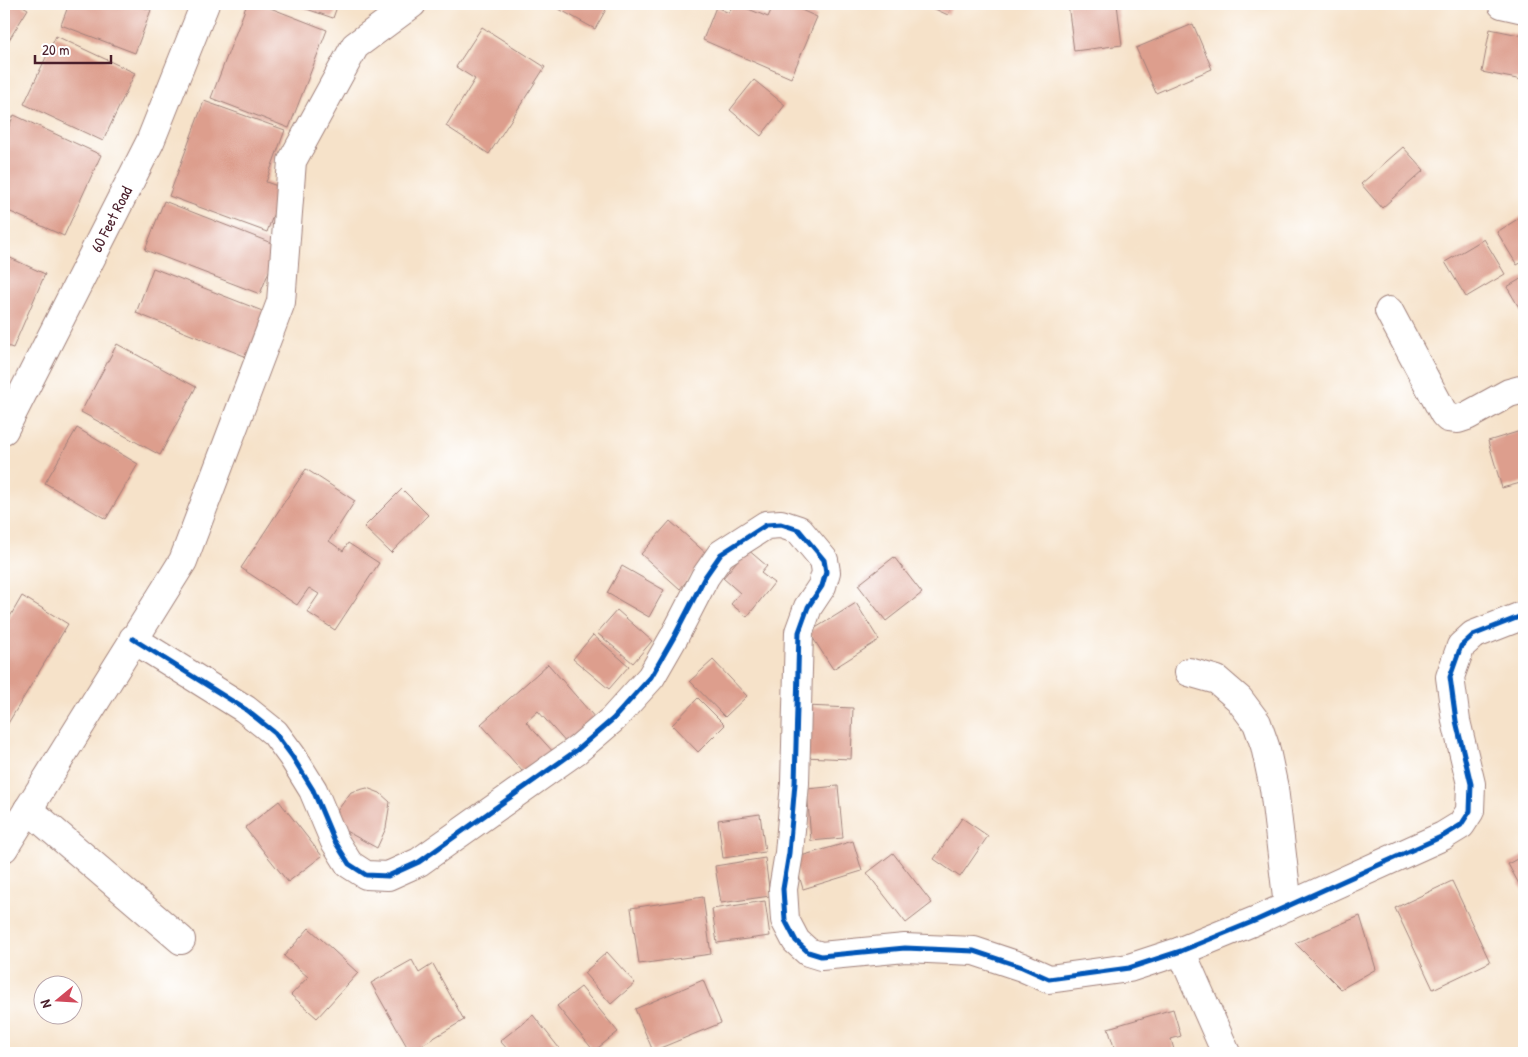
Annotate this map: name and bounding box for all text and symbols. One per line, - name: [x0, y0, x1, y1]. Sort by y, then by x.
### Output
- scale bar: [35, 32, 111, 64]
- text: 20 m: [42, 39, 69, 60]
- street label: 60 Feet Road: [85, 182, 137, 256]
- north arrow: [32, 974, 82, 1024]
- text: N: [35, 997, 55, 1011]

